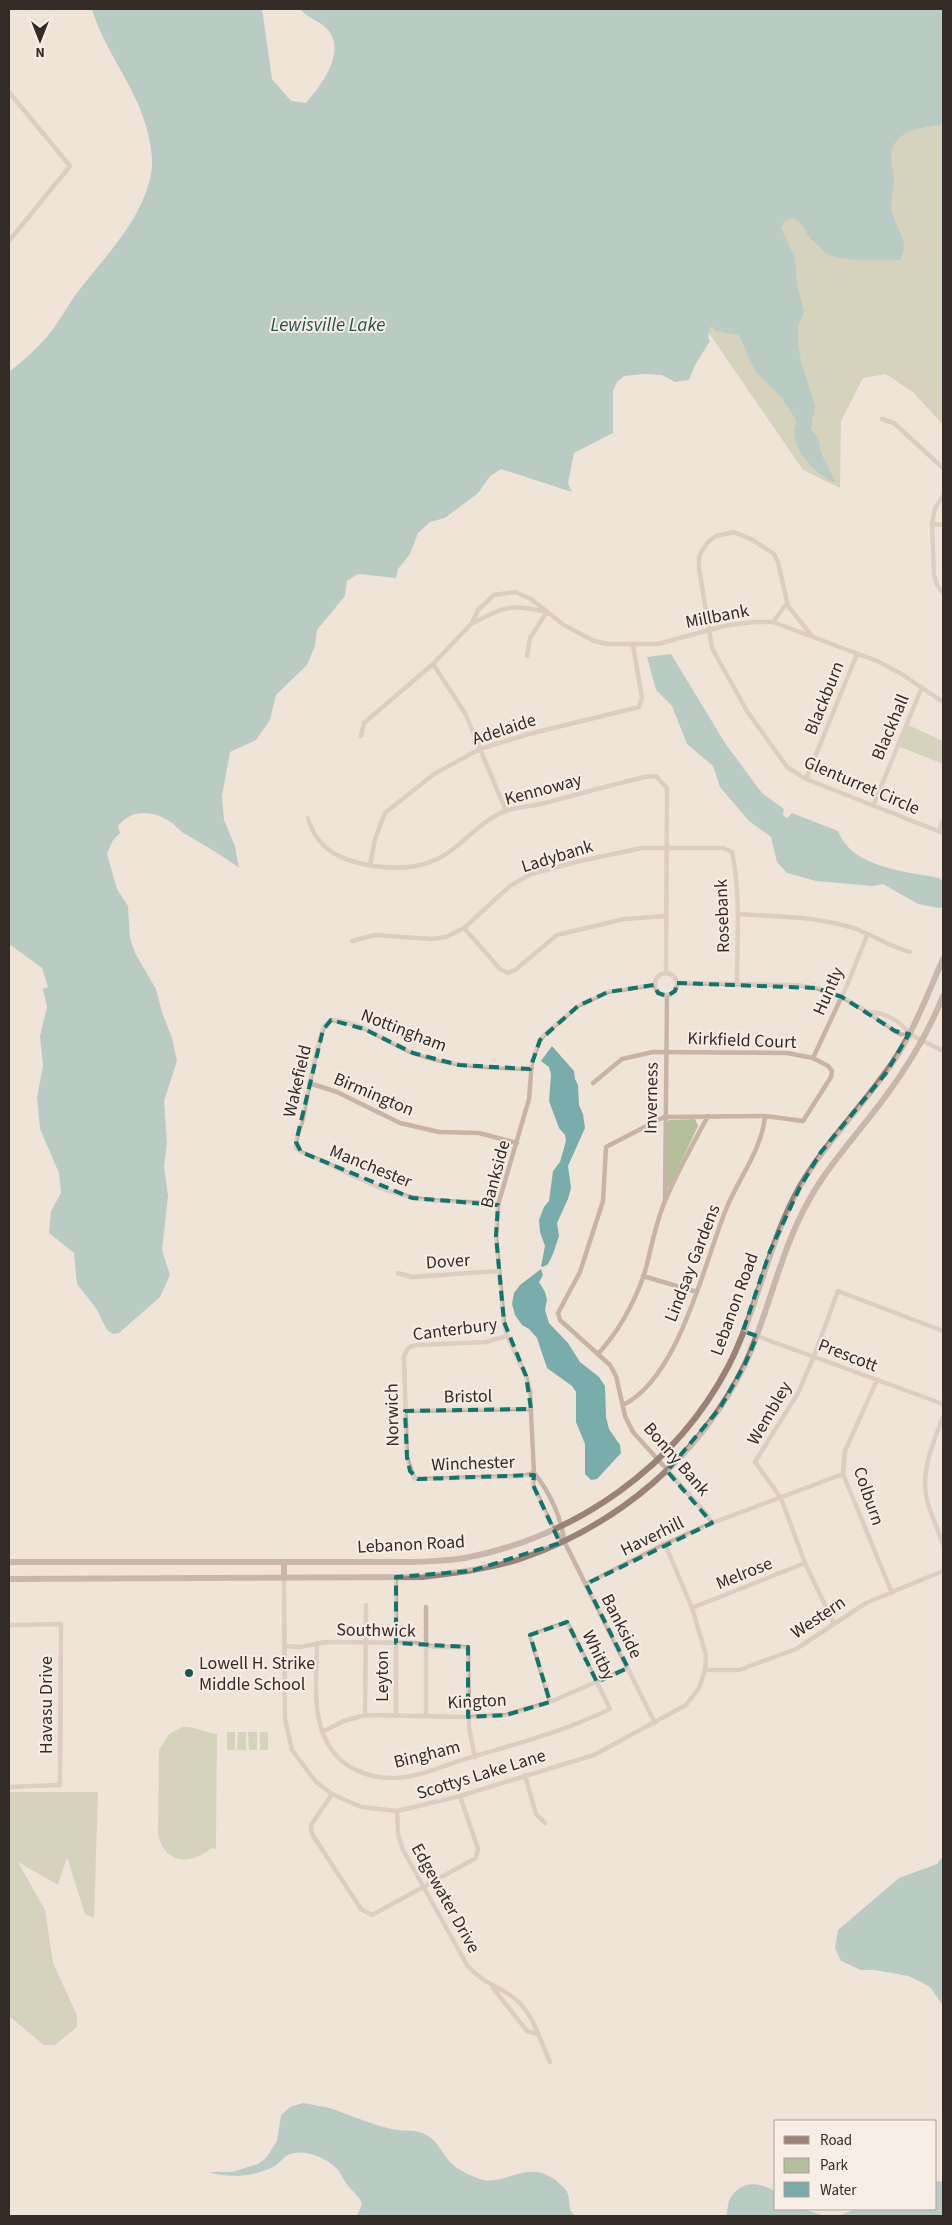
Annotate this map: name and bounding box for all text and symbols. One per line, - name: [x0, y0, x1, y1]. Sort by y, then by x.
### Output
- north arrow: [15, 15, 65, 65]
- text: N: [35, 42, 45, 62]
- water label: Lewisville Lake: [271, 312, 385, 339]
- street label: Millbank: [683, 598, 751, 635]
- street label: Blackburn: [798, 658, 851, 739]
- street label: Blackhall: [865, 690, 916, 764]
- street label: Adelaide: [469, 707, 539, 752]
- street label: Glenturret Circle: [800, 750, 924, 821]
- street label: Kennoway: [502, 767, 585, 812]
- street label: Ladybank: [518, 834, 596, 879]
- street label: Rosebank: [709, 879, 736, 953]
- street label: Huntly: [807, 963, 850, 1019]
- street label: Nottingham: [357, 1003, 450, 1058]
- street label: Kirkfield Court: [687, 1026, 797, 1055]
- street label: Wakefield: [277, 1042, 318, 1120]
- street label: Inverness: [638, 1062, 665, 1134]
- street label: Birmington: [330, 1066, 418, 1123]
- street label: Bankside: [474, 1137, 517, 1211]
- street label: Manchester: [326, 1139, 417, 1195]
- street label: Lindsay Gardens: [659, 1201, 726, 1326]
- street label: Dover: [425, 1247, 472, 1276]
- street label: Lebanon Road: [704, 1249, 765, 1359]
- street label: Canterbury: [411, 1312, 499, 1347]
- street label: Prescott: [814, 1333, 881, 1378]
- street label: Wembley: [741, 1376, 798, 1450]
- street label: Norwich: [379, 1383, 406, 1447]
- street label: Bristol: [443, 1384, 493, 1409]
- street label: Bonny Bank: [638, 1417, 716, 1502]
- street label: Winchester: [431, 1450, 516, 1477]
- street label: Colburn: [847, 1464, 890, 1529]
- street label: Haverhill: [616, 1510, 688, 1563]
- street label: Lebanon Road: [356, 1529, 466, 1560]
- street label: Melrose: [712, 1551, 776, 1596]
- street label: Bankside: [595, 1590, 648, 1663]
- street label: Western: [786, 1590, 851, 1645]
- street label: Southwick: [336, 1617, 416, 1644]
- street label: Whitby: [576, 1626, 622, 1685]
- street label: Leyton: [370, 1650, 395, 1702]
- place label: Lowell H. Strike Middle School: [199, 1651, 315, 1697]
- street label: Havasu Drive: [34, 1656, 59, 1754]
- marker: Lowell H. Strike Middle School: [183, 1667, 195, 1679]
- street label: Kington: [447, 1687, 507, 1716]
- street label: Bingham: [391, 1734, 463, 1775]
- street label: Scottys Lake Lane: [414, 1743, 549, 1806]
- street label: Edgewater Drive: [405, 1839, 486, 1958]
- legend: [774, 2120, 937, 2210]
- text: Road: [820, 2130, 852, 2151]
- text: Park: [820, 2155, 849, 2176]
- text: Water: [820, 2180, 857, 2201]

